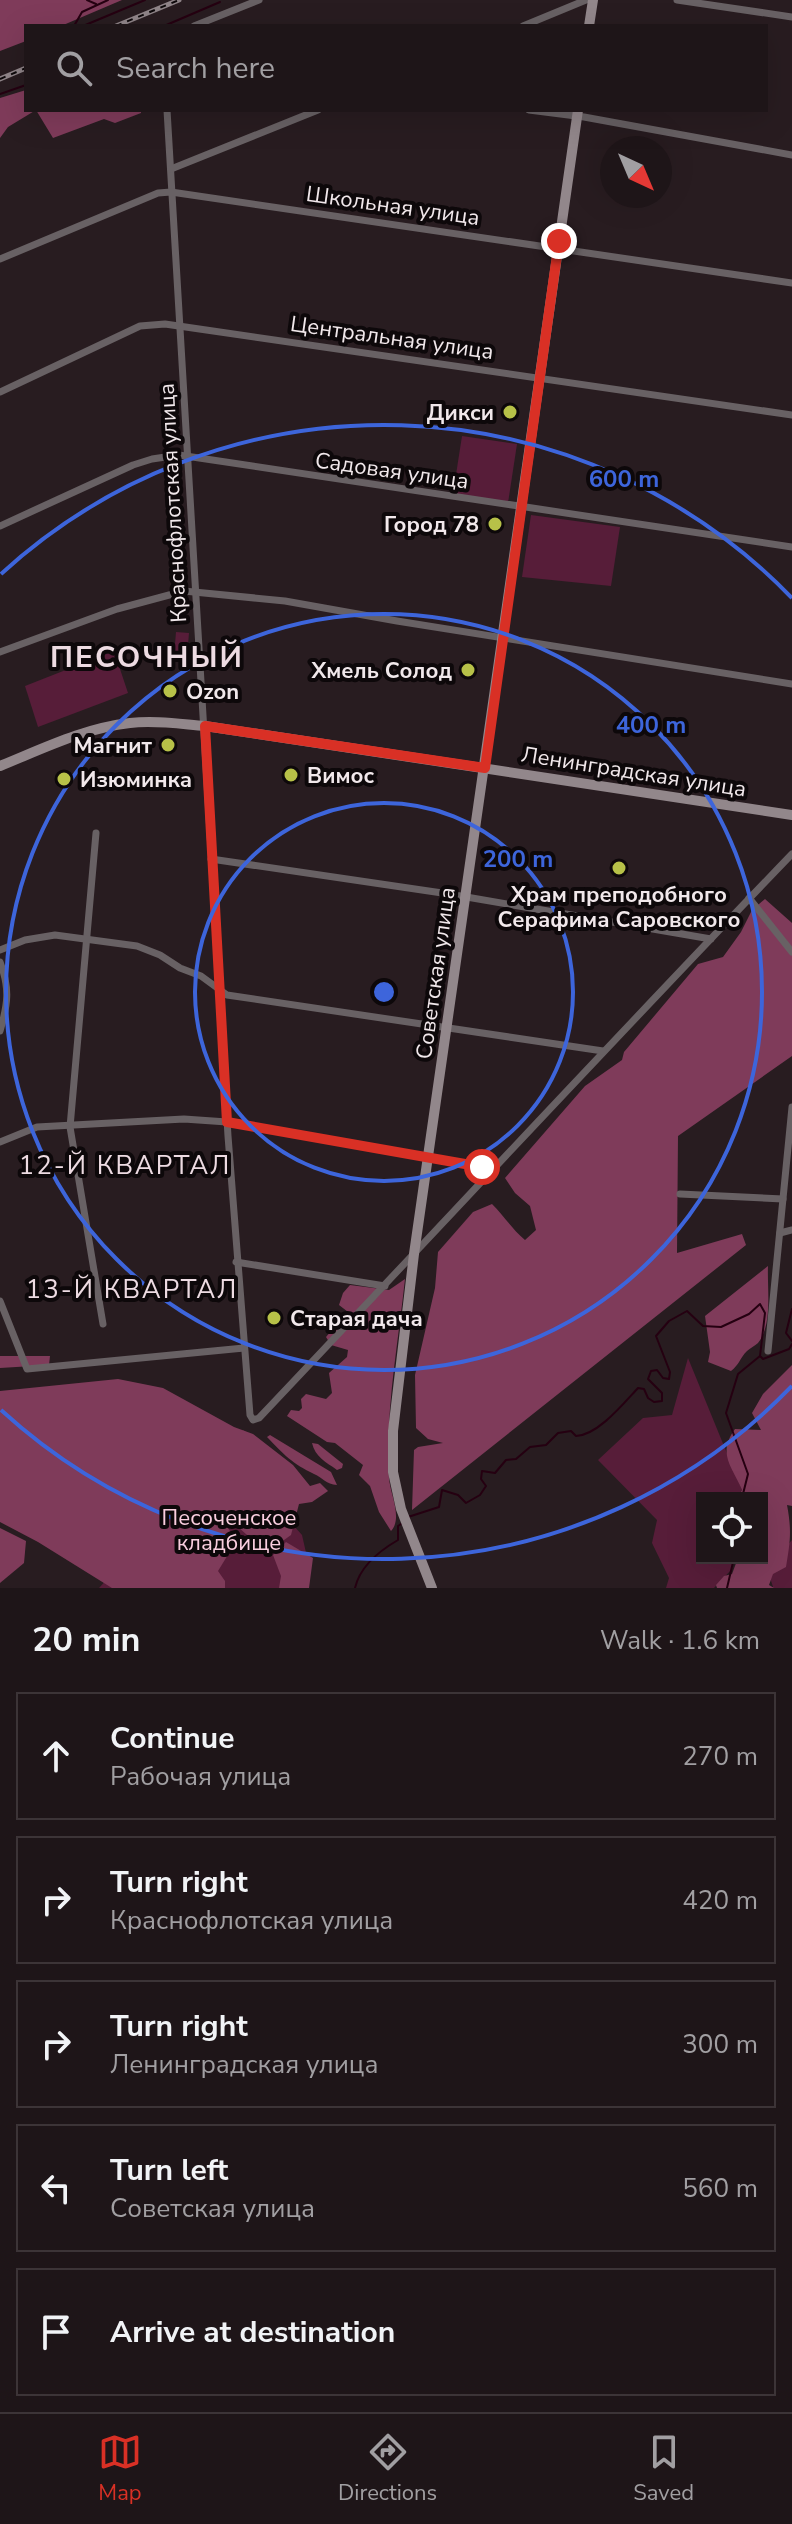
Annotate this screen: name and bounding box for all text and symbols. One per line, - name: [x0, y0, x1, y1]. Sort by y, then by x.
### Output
- search box: [24, 24, 768, 112]
- icon: search: [52, 46, 96, 90]
- text: Search here: [116, 48, 275, 89]
- north arrow: [600, 136, 672, 208]
- street label: Школьная улица: [304, 179, 482, 233]
- route end: [541, 223, 577, 259]
- street label: Центральная улица: [288, 309, 495, 367]
- street label: Краснофлотская улица: [152, 382, 194, 623]
- place label: Дикси: [427, 398, 494, 428]
- marker: Дикси: [501, 403, 519, 421]
- street label: Садовая улица: [313, 445, 471, 497]
- text: 600 m: [589, 463, 659, 495]
- place label: Город 78: [384, 510, 479, 540]
- marker: Город 78: [486, 515, 504, 533]
- district label: ПЕСОЧНЫЙ: [50, 637, 244, 678]
- place label: Хмель Солод: [310, 656, 452, 686]
- marker: Хмель Солод: [459, 661, 477, 679]
- place label: Ozon: [186, 677, 239, 707]
- marker: Ozon: [161, 682, 179, 700]
- text: 400 m: [616, 709, 686, 741]
- place label: Магнит: [73, 731, 153, 761]
- marker: Магнит: [159, 736, 177, 754]
- street label: Ленинградская улица: [519, 739, 748, 805]
- place label: Вимос: [307, 761, 374, 791]
- place label: Изюминка: [80, 765, 192, 795]
- marker: Вимос: [282, 766, 300, 784]
- marker: Изюминка: [55, 770, 73, 788]
- text: 200 m: [483, 843, 553, 875]
- marker: Храм преподобного Серафима Саровского: [610, 859, 628, 877]
- place label: Храм преподобного Серафима Саровского: [498, 880, 740, 935]
- street label: Советская улица: [409, 885, 463, 1061]
- centre of rings: [370, 978, 398, 1006]
- district label: 12-Й КВАРТАЛ: [19, 1148, 231, 1183]
- route start: [464, 1149, 500, 1185]
- district label: 13-Й КВАРТАЛ: [26, 1272, 238, 1307]
- place label: Старая дача: [290, 1304, 423, 1334]
- marker: Старая дача: [265, 1309, 283, 1327]
- map controls: [696, 1492, 768, 1564]
- button: locate: [696, 1492, 768, 1564]
- park label: Песоченское кладбище: [162, 1503, 296, 1558]
- text: 20 min: [32, 1617, 140, 1663]
- text: Walk · 1.6 km: [600, 1623, 760, 1658]
- text: Continue: [110, 1718, 235, 1759]
- icon: ahead: [34, 1734, 78, 1778]
- text: 270 m: [682, 1739, 758, 1774]
- text: Рабочая улица: [110, 1759, 291, 1794]
- text: Turn right: [110, 1862, 248, 1903]
- icon: right: [34, 1878, 78, 1922]
- text: 420 m: [682, 1883, 758, 1918]
- text: Краснофлотская улица: [110, 1903, 393, 1938]
- text: Turn right: [110, 2006, 248, 2047]
- icon: right: [34, 2022, 78, 2066]
- text: 300 m: [682, 2027, 758, 2062]
- text: Ленинградская улица: [110, 2047, 378, 2082]
- text: Turn left: [110, 2150, 228, 2191]
- icon: left: [34, 2166, 78, 2210]
- text: 560 m: [682, 2171, 758, 2206]
- text: Советская улица: [110, 2191, 315, 2226]
- icon: arrive: [34, 2310, 78, 2354]
- text: Arrive at destination: [110, 2312, 395, 2353]
- tab: Map: [98, 2430, 142, 2508]
- tab: Directions: [338, 2430, 437, 2508]
- tab: Saved: [633, 2430, 694, 2508]

